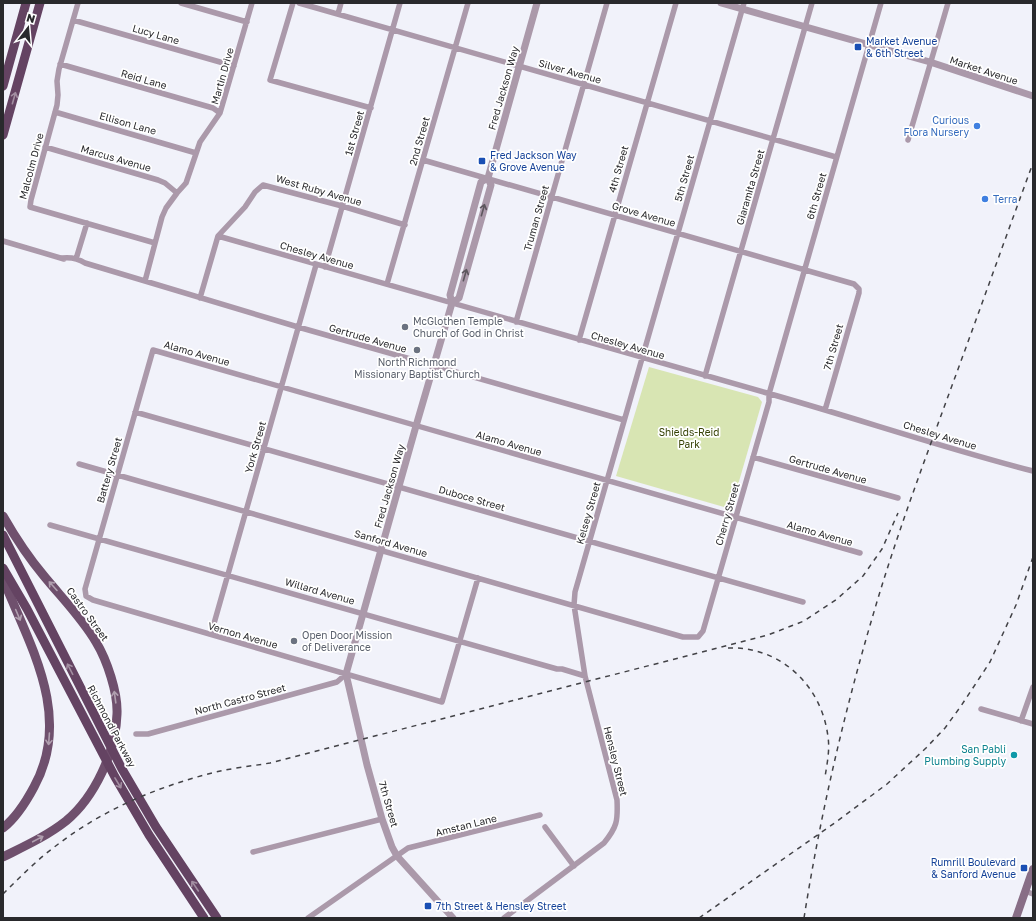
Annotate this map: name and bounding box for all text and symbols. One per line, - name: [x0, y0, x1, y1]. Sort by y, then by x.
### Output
- north arrow: [8, 8, 48, 48]
- text: N: [25, 11, 37, 25]
- street label: Lucy Lane: [131, 22, 181, 46]
- place label: Market Avenue & 6th Street: [866, 35, 937, 59]
- marker: Market Avenue & 6th Street: [853, 42, 863, 52]
- street label: Fred Jackson Way: [485, 44, 521, 131]
- street label: Martin Drive: [208, 46, 236, 106]
- street label: Market Avenue: [948, 53, 1020, 87]
- street label: Silver Avenue: [537, 56, 603, 86]
- street label: Reid Lane: [120, 67, 169, 91]
- one-way arrow: [10, 91, 18, 104]
- street label: Ellison Lane: [98, 109, 158, 137]
- street label: 1st Street: [342, 109, 366, 157]
- place label: Curious Flora Nursery: [904, 114, 969, 138]
- street label: 2nd Street: [406, 115, 432, 167]
- marker: Curious Flora Nursery: [972, 121, 982, 131]
- street label: Malcolm Drive: [16, 131, 46, 200]
- street label: Marcus Avenue: [79, 142, 153, 174]
- street label: 4th Street: [606, 144, 630, 194]
- street label: Giaramita Street: [733, 148, 767, 226]
- place label: Fred Jackson Way & Grove Avenue: [490, 149, 577, 173]
- street label: 5th Street: [672, 153, 696, 203]
- marker: Fred Jackson Way & Grove Avenue: [477, 156, 487, 166]
- street label: 6th Street: [804, 171, 828, 221]
- street label: West Ruby Avenue: [275, 172, 364, 208]
- street label: Truman Street: [521, 184, 551, 252]
- place label: Terra: [993, 193, 1017, 205]
- marker: Terra: [980, 194, 990, 204]
- street label: Grove Avenue: [611, 199, 677, 229]
- one-way arrow: [480, 204, 487, 217]
- street label: Chesley Avenue: [279, 239, 355, 271]
- one-way arrow: [462, 269, 469, 282]
- place label: McGlothen Temple Church of God in Christ: [413, 315, 524, 339]
- street label: Gertrude Avenue: [328, 321, 409, 355]
- marker: McGlothen Temple Church of God in Christ: [400, 322, 410, 332]
- street label: 7th Street: [821, 322, 845, 372]
- street label: Chesley Avenue: [590, 329, 666, 361]
- street label: Alamo Avenue: [163, 338, 232, 368]
- marker: North Richmond Missionary Baptist Church: [412, 345, 422, 355]
- place label: North Richmond Missionary Baptist Church: [354, 356, 480, 380]
- street label: Chesley Avenue: [902, 418, 978, 452]
- street label: York Street: [242, 420, 268, 474]
- park label: Shields-Reid Park: [659, 426, 719, 450]
- street label: Alamo Avenue: [475, 428, 544, 458]
- street label: Battery Street: [94, 436, 124, 504]
- street label: Fred Jackson Way: [371, 442, 407, 529]
- street label: Gertrude Avenue: [788, 452, 869, 486]
- street label: Kelsey Street: [573, 480, 603, 546]
- street label: Cherry Street: [712, 481, 742, 547]
- street label: Duboce Street: [437, 483, 507, 513]
- street label: Alamo Avenue: [786, 518, 855, 548]
- street label: Sanford Avenue: [353, 527, 429, 559]
- street label: Willard Avenue: [284, 575, 356, 607]
- one-way arrow: [48, 581, 57, 591]
- street label: Castro Street: [64, 585, 112, 643]
- one-way arrow: [15, 609, 22, 621]
- street label: Vernon Avenue: [207, 619, 279, 651]
- place label: Open Door Mission of Deliverance: [302, 629, 392, 653]
- marker: Open Door Mission of Deliverance: [289, 636, 299, 646]
- one-way arrow: [66, 663, 73, 675]
- street label: North Castro Street: [193, 681, 287, 717]
- street label: Richmond Parkway: [85, 683, 139, 770]
- one-way arrow: [111, 691, 119, 704]
- street label: Hensley Street: [602, 725, 630, 797]
- one-way arrow: [46, 732, 53, 745]
- place label: San Pabli Plumbing Supply: [924, 743, 1006, 767]
- marker: San Pabli Plumbing Supply: [1009, 750, 1019, 760]
- one-way arrow: [115, 777, 123, 789]
- street label: 7th Street: [377, 779, 401, 829]
- street label: Amstan Lane: [434, 812, 498, 838]
- one-way arrow: [32, 835, 44, 842]
- place label: Rumrill Boulevard & Sanford Avenue: [931, 856, 1016, 880]
- marker: Rumrill Boulevard & Sanford Avenue: [1019, 863, 1029, 873]
- one-way arrow: [191, 881, 199, 892]
- place label: 7th Street & Hensley Street: [436, 900, 567, 912]
- marker: 7th Street & Hensley Street: [423, 901, 433, 911]

